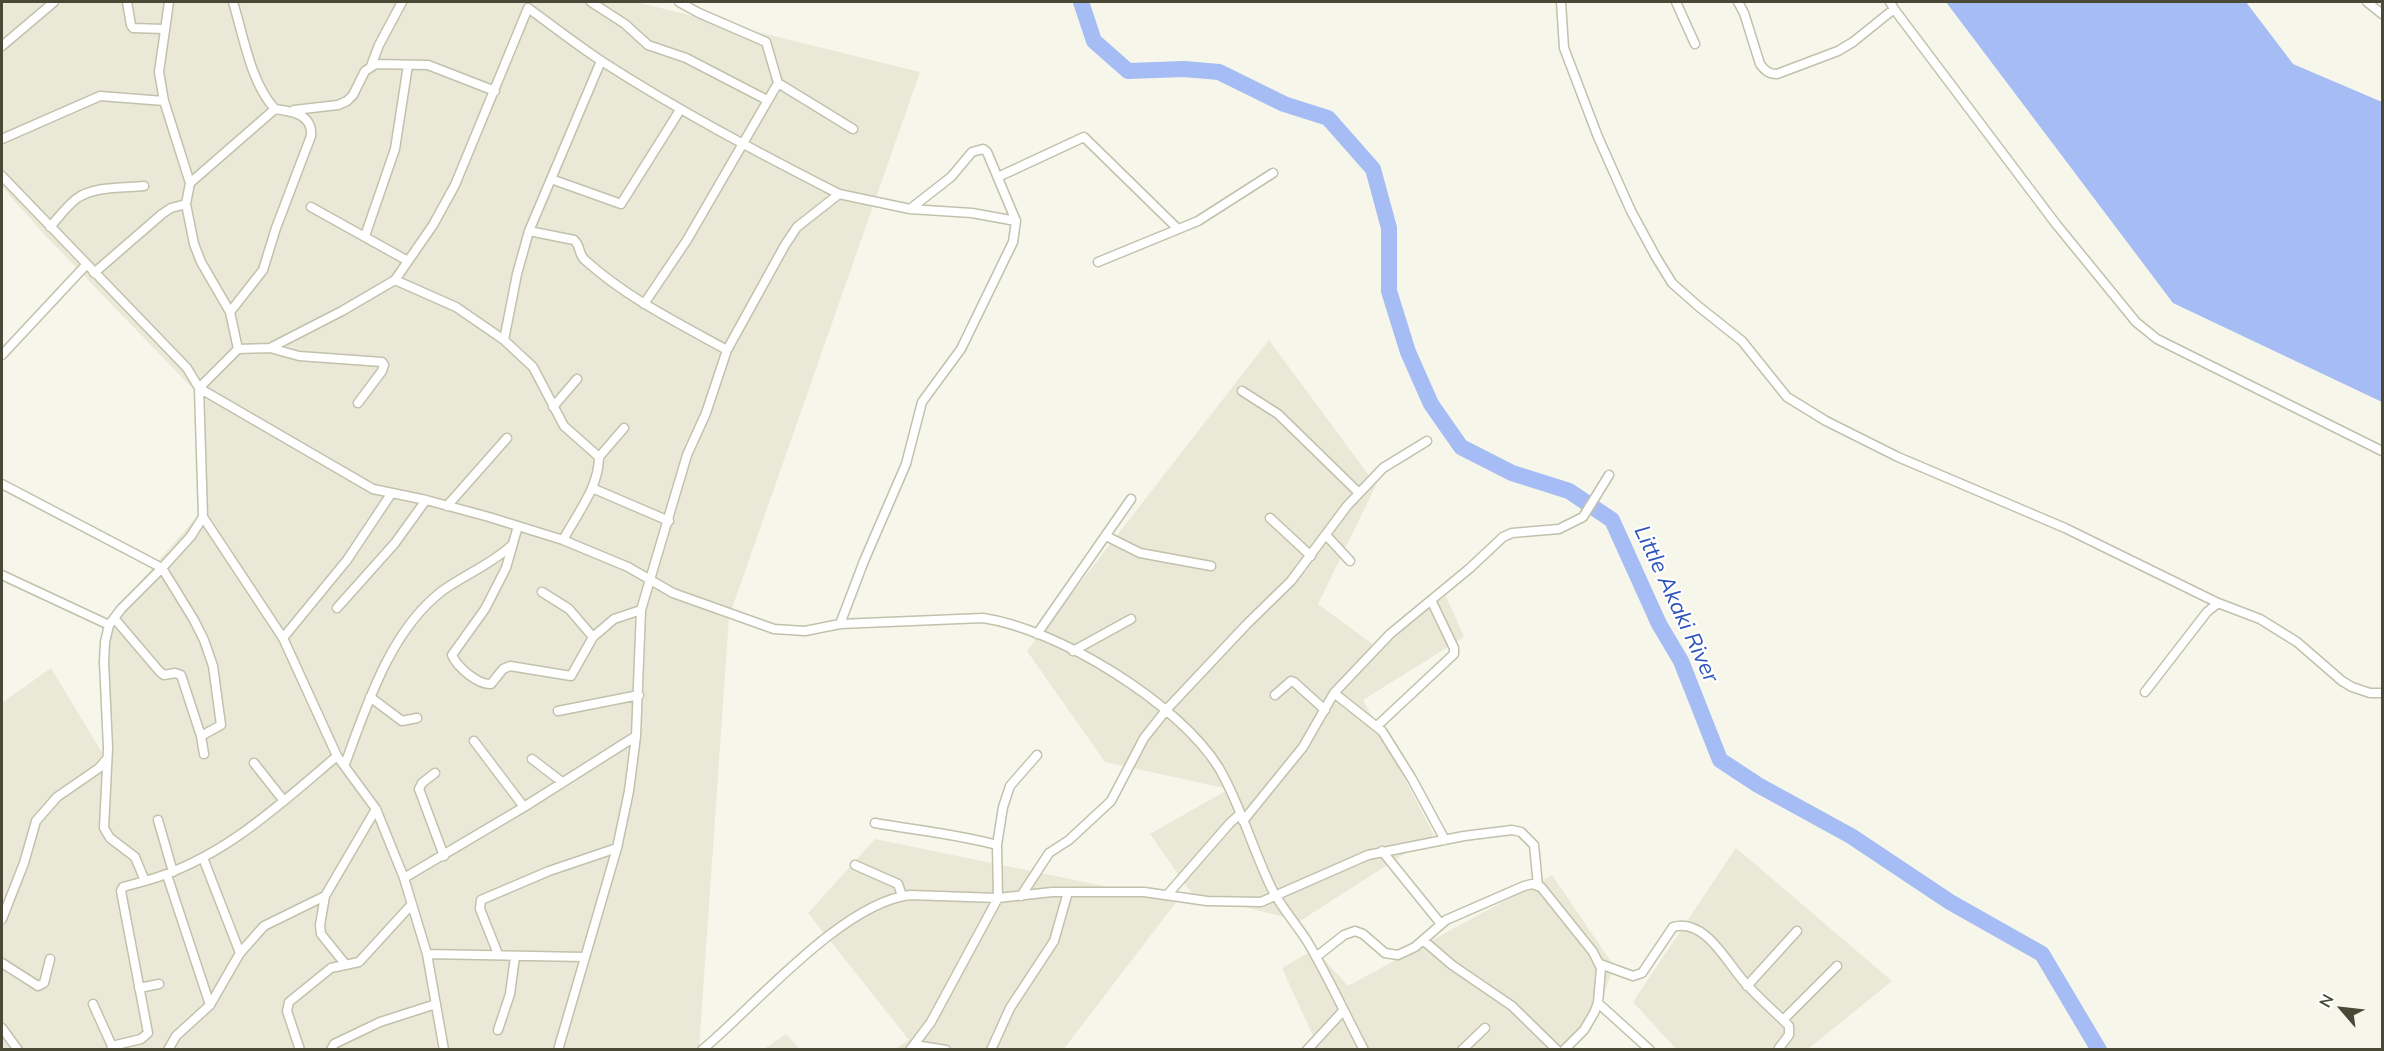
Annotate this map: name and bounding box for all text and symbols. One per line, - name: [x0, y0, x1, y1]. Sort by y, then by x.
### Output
- water label: Little Akaki River: [1628, 521, 1724, 687]
- north arrow: [2312, 979, 2372, 1039]
- text: N: [2314, 991, 2338, 1011]

